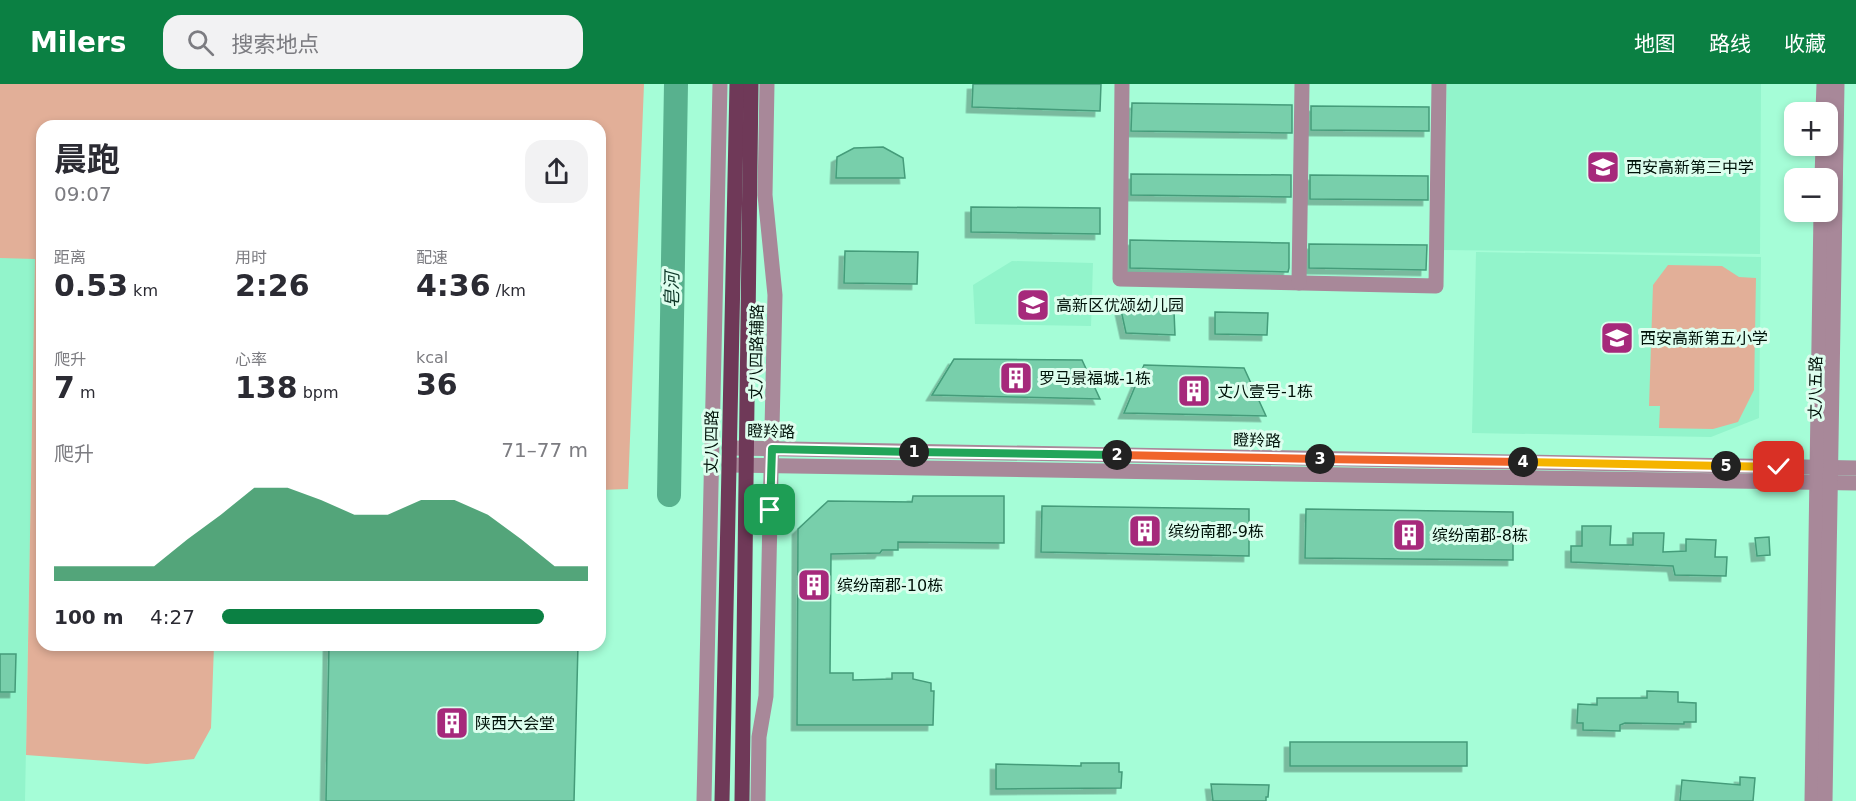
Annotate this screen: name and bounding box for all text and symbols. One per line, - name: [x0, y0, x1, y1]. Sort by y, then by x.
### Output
- search box: [163, 15, 583, 69]
- text: Milers: [30, 26, 127, 59]
- icon: search: [184, 26, 217, 59]
- text: 搜索地点: [232, 32, 320, 57]
- text: 地图: [1634, 32, 1676, 56]
- text: 路线: [1709, 32, 1751, 56]
- text: 收藏: [1784, 32, 1826, 56]
- map controls: [1784, 102, 1838, 222]
- button: +: [1784, 102, 1838, 156]
- text: 晨跑: [54, 140, 120, 179]
- button: share: [525, 140, 588, 203]
- school or university icon: 西安高新第三中学: [1585, 149, 1621, 185]
- place label: 西安高新第三中学: [1626, 158, 1754, 177]
- button: −: [1784, 168, 1838, 222]
- text: 09:07: [54, 182, 112, 206]
- text: 距离: [54, 248, 86, 267]
- text: 用时: [235, 248, 267, 267]
- text: 配速: [416, 248, 448, 267]
- text: 0.53: [54, 268, 128, 303]
- text: 2:26: [235, 268, 310, 303]
- text: 4:36: [416, 268, 491, 303]
- water label: 皂河: [661, 269, 682, 308]
- text: km: [128, 281, 158, 300]
- text: /km: [491, 281, 526, 300]
- school or university icon: 高新区优颂幼儿园: [1015, 287, 1051, 323]
- place label: 高新区优颂幼儿园: [1056, 296, 1184, 315]
- street label: 丈八四路辅路: [746, 304, 767, 400]
- school or university icon: 西安高新第五小学: [1599, 320, 1635, 356]
- place label: 西安高新第五小学: [1640, 329, 1768, 348]
- text: kcal: [416, 348, 448, 367]
- text: 爬升: [54, 350, 86, 369]
- text: 心率: [235, 350, 267, 369]
- street label: 丈八五路: [1805, 356, 1826, 420]
- building icon: 罗马景福城-1栋: [998, 360, 1034, 396]
- text: 36: [416, 367, 458, 402]
- place label: 罗马景福城-1栋: [1039, 369, 1151, 388]
- text: 7: [54, 370, 75, 405]
- text: 138: [235, 370, 298, 405]
- building icon: 丈八壹号-1栋: [1176, 373, 1212, 409]
- place label: 丈八壹号-1栋: [1217, 382, 1313, 401]
- text: m: [75, 383, 96, 402]
- text: bpm: [298, 383, 339, 402]
- street label: 丈八四路: [701, 410, 722, 474]
- street label: 瞪羚路: [747, 422, 795, 441]
- street label: 瞪羚路: [1233, 431, 1281, 450]
- pin: 1: [899, 437, 929, 467]
- text: 71–77 m: [501, 438, 588, 462]
- pin: 2: [1102, 440, 1132, 470]
- pin: [1753, 441, 1804, 492]
- text: 爬升: [54, 442, 94, 466]
- text: 1: [908, 442, 920, 461]
- pin: 3: [1305, 444, 1335, 474]
- text: 2: [1111, 445, 1123, 464]
- pin: 4: [1508, 447, 1538, 477]
- text: 3: [1314, 449, 1326, 468]
- icon: check: [1762, 450, 1795, 483]
- pin: 5: [1711, 451, 1741, 481]
- text: 4: [1517, 452, 1529, 471]
- text: 5: [1720, 456, 1732, 475]
- pin: [744, 484, 795, 535]
- icon: arrive: [753, 493, 786, 526]
- building icon: 缤纷南郡-9栋: [1127, 513, 1163, 549]
- building icon: 缤纷南郡-8栋: [1391, 517, 1427, 553]
- place label: 缤纷南郡-9栋: [1168, 522, 1264, 541]
- place label: 缤纷南郡-8栋: [1432, 526, 1528, 545]
- building icon: 缤纷南郡-10栋: [796, 567, 832, 603]
- place label: 缤纷南郡-10栋: [837, 576, 943, 595]
- text: 100 m: [54, 605, 124, 629]
- text: 4:27: [150, 605, 195, 629]
- building icon: 陕西大会堂: [434, 705, 470, 741]
- place label: 陕西大会堂: [475, 714, 555, 733]

